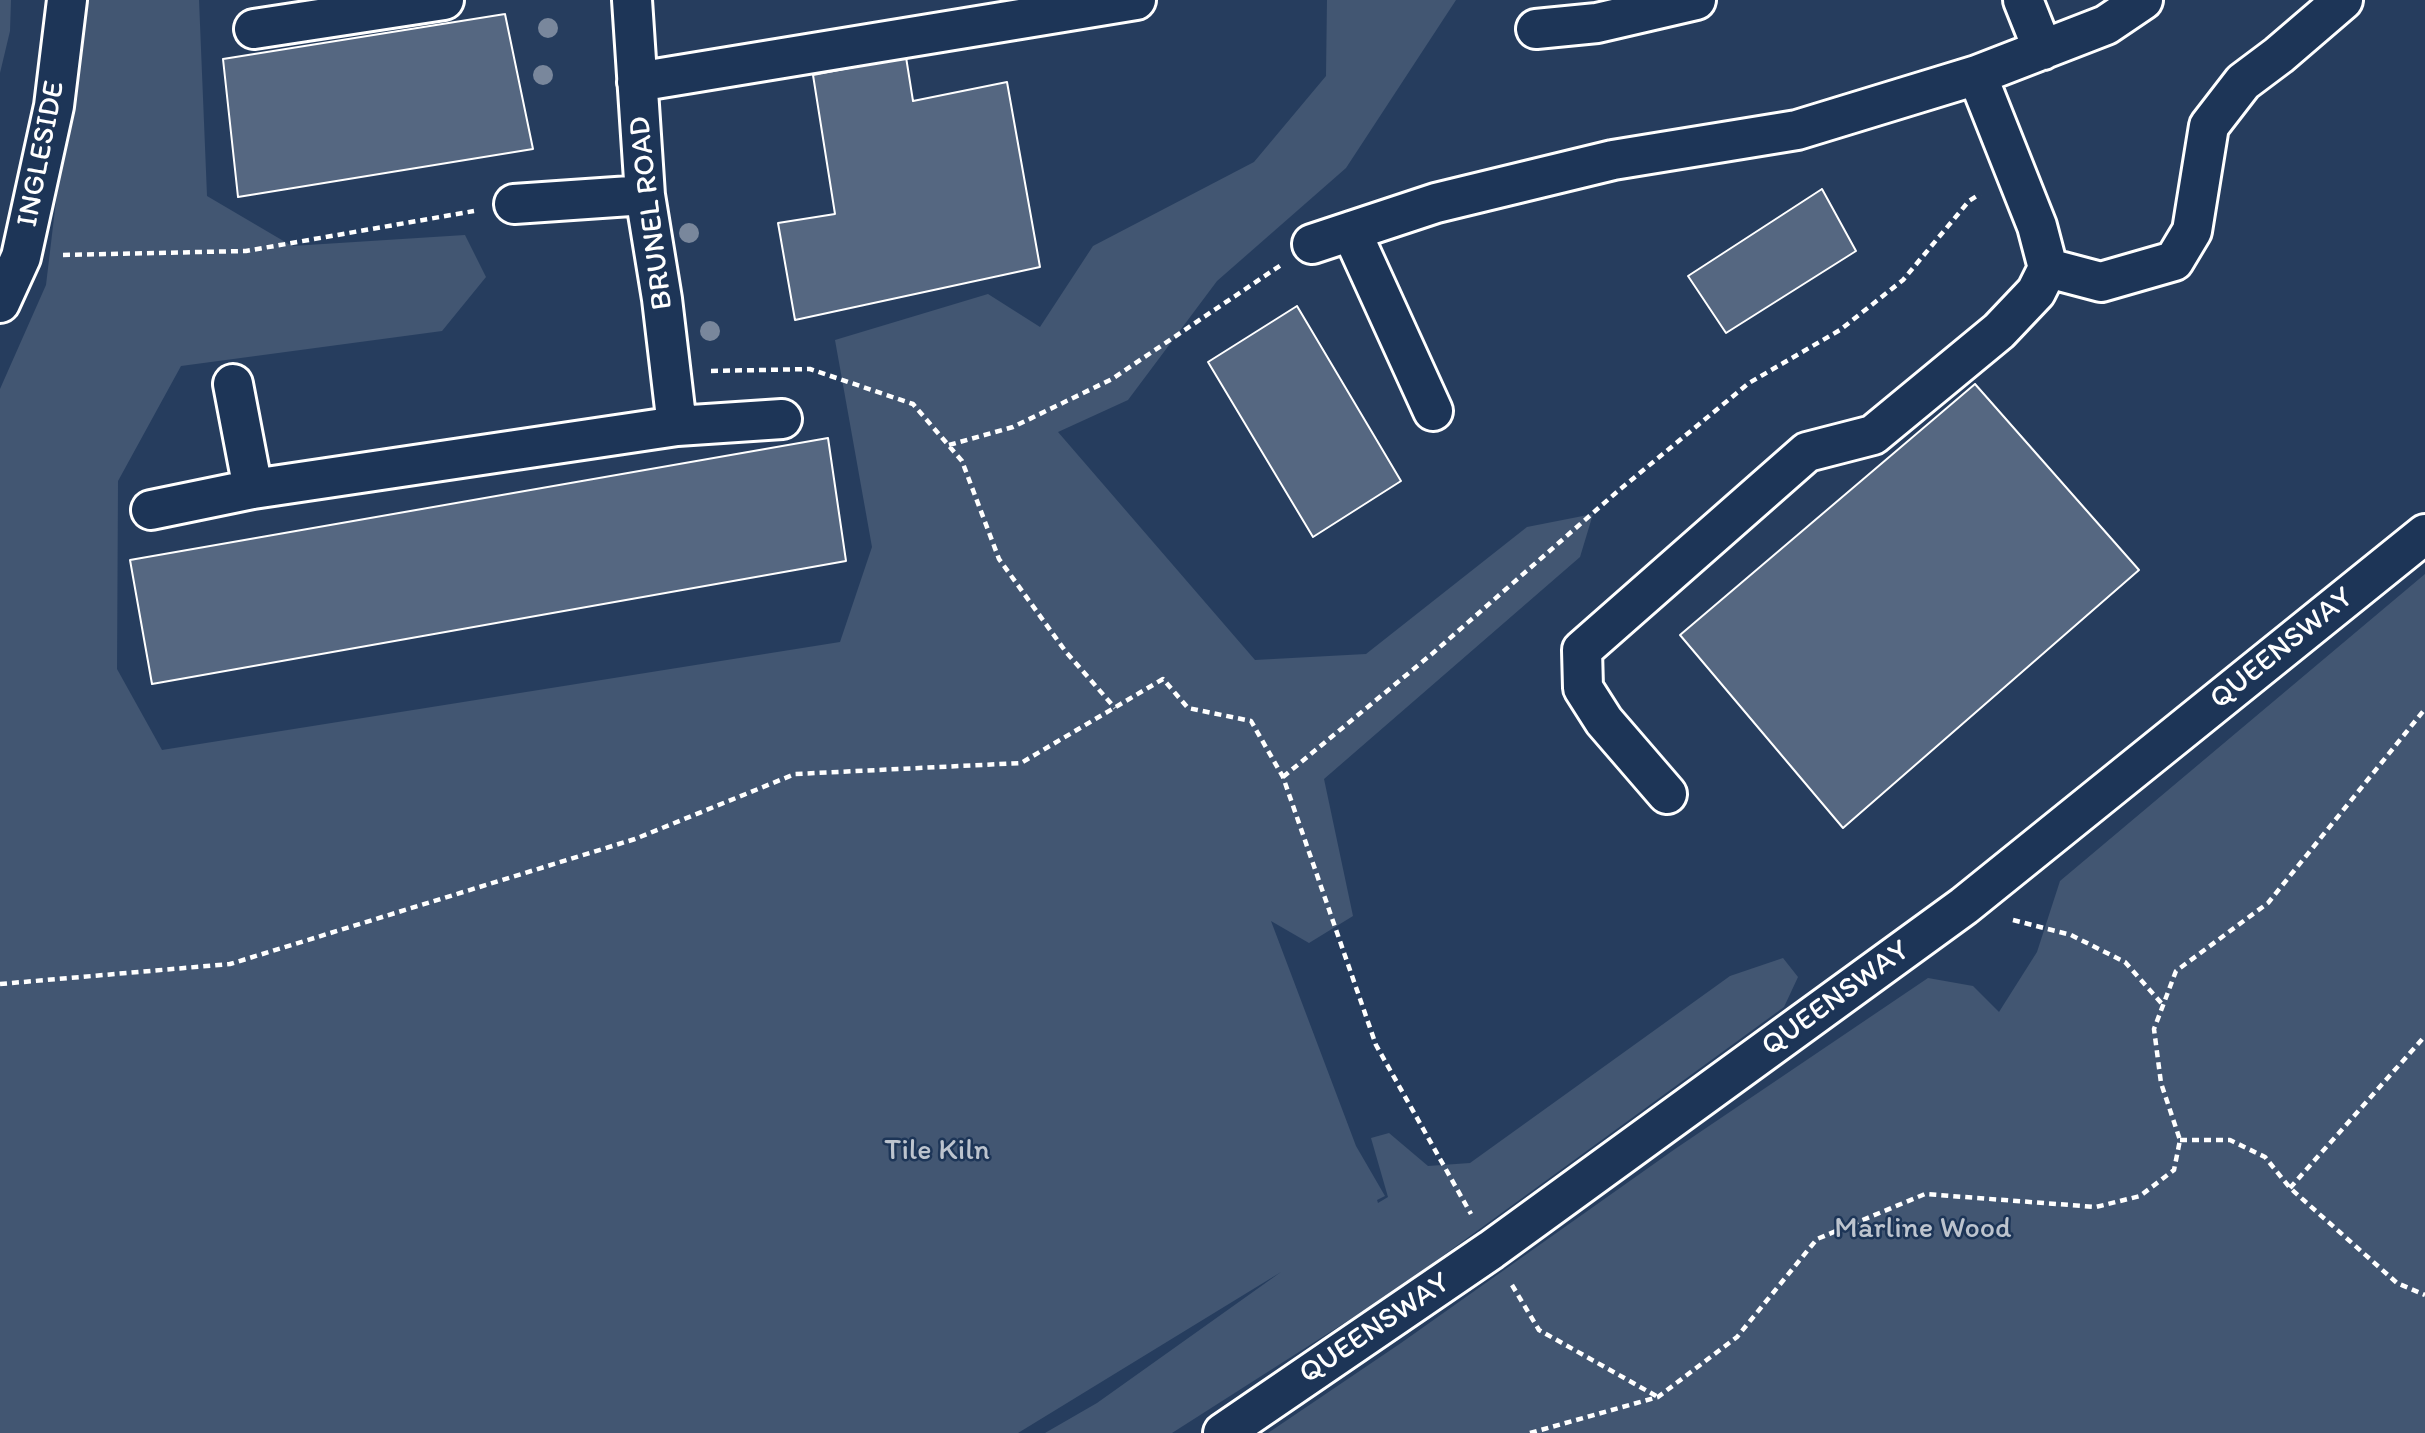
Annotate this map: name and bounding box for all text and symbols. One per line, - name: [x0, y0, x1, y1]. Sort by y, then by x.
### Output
- street label: INGLESIDE: [10, 78, 74, 230]
- street label: BRUNEL ROAD: [622, 114, 682, 312]
- street label: QUEENSWAY: [2203, 580, 2361, 718]
- street label: QUEENSWAY: [1755, 933, 1917, 1065]
- park label: Tile Kiln: [884, 1133, 990, 1169]
- park label: Marline Wood: [1834, 1211, 2012, 1247]
- street label: QUEENSWAY: [1293, 1265, 1457, 1393]

